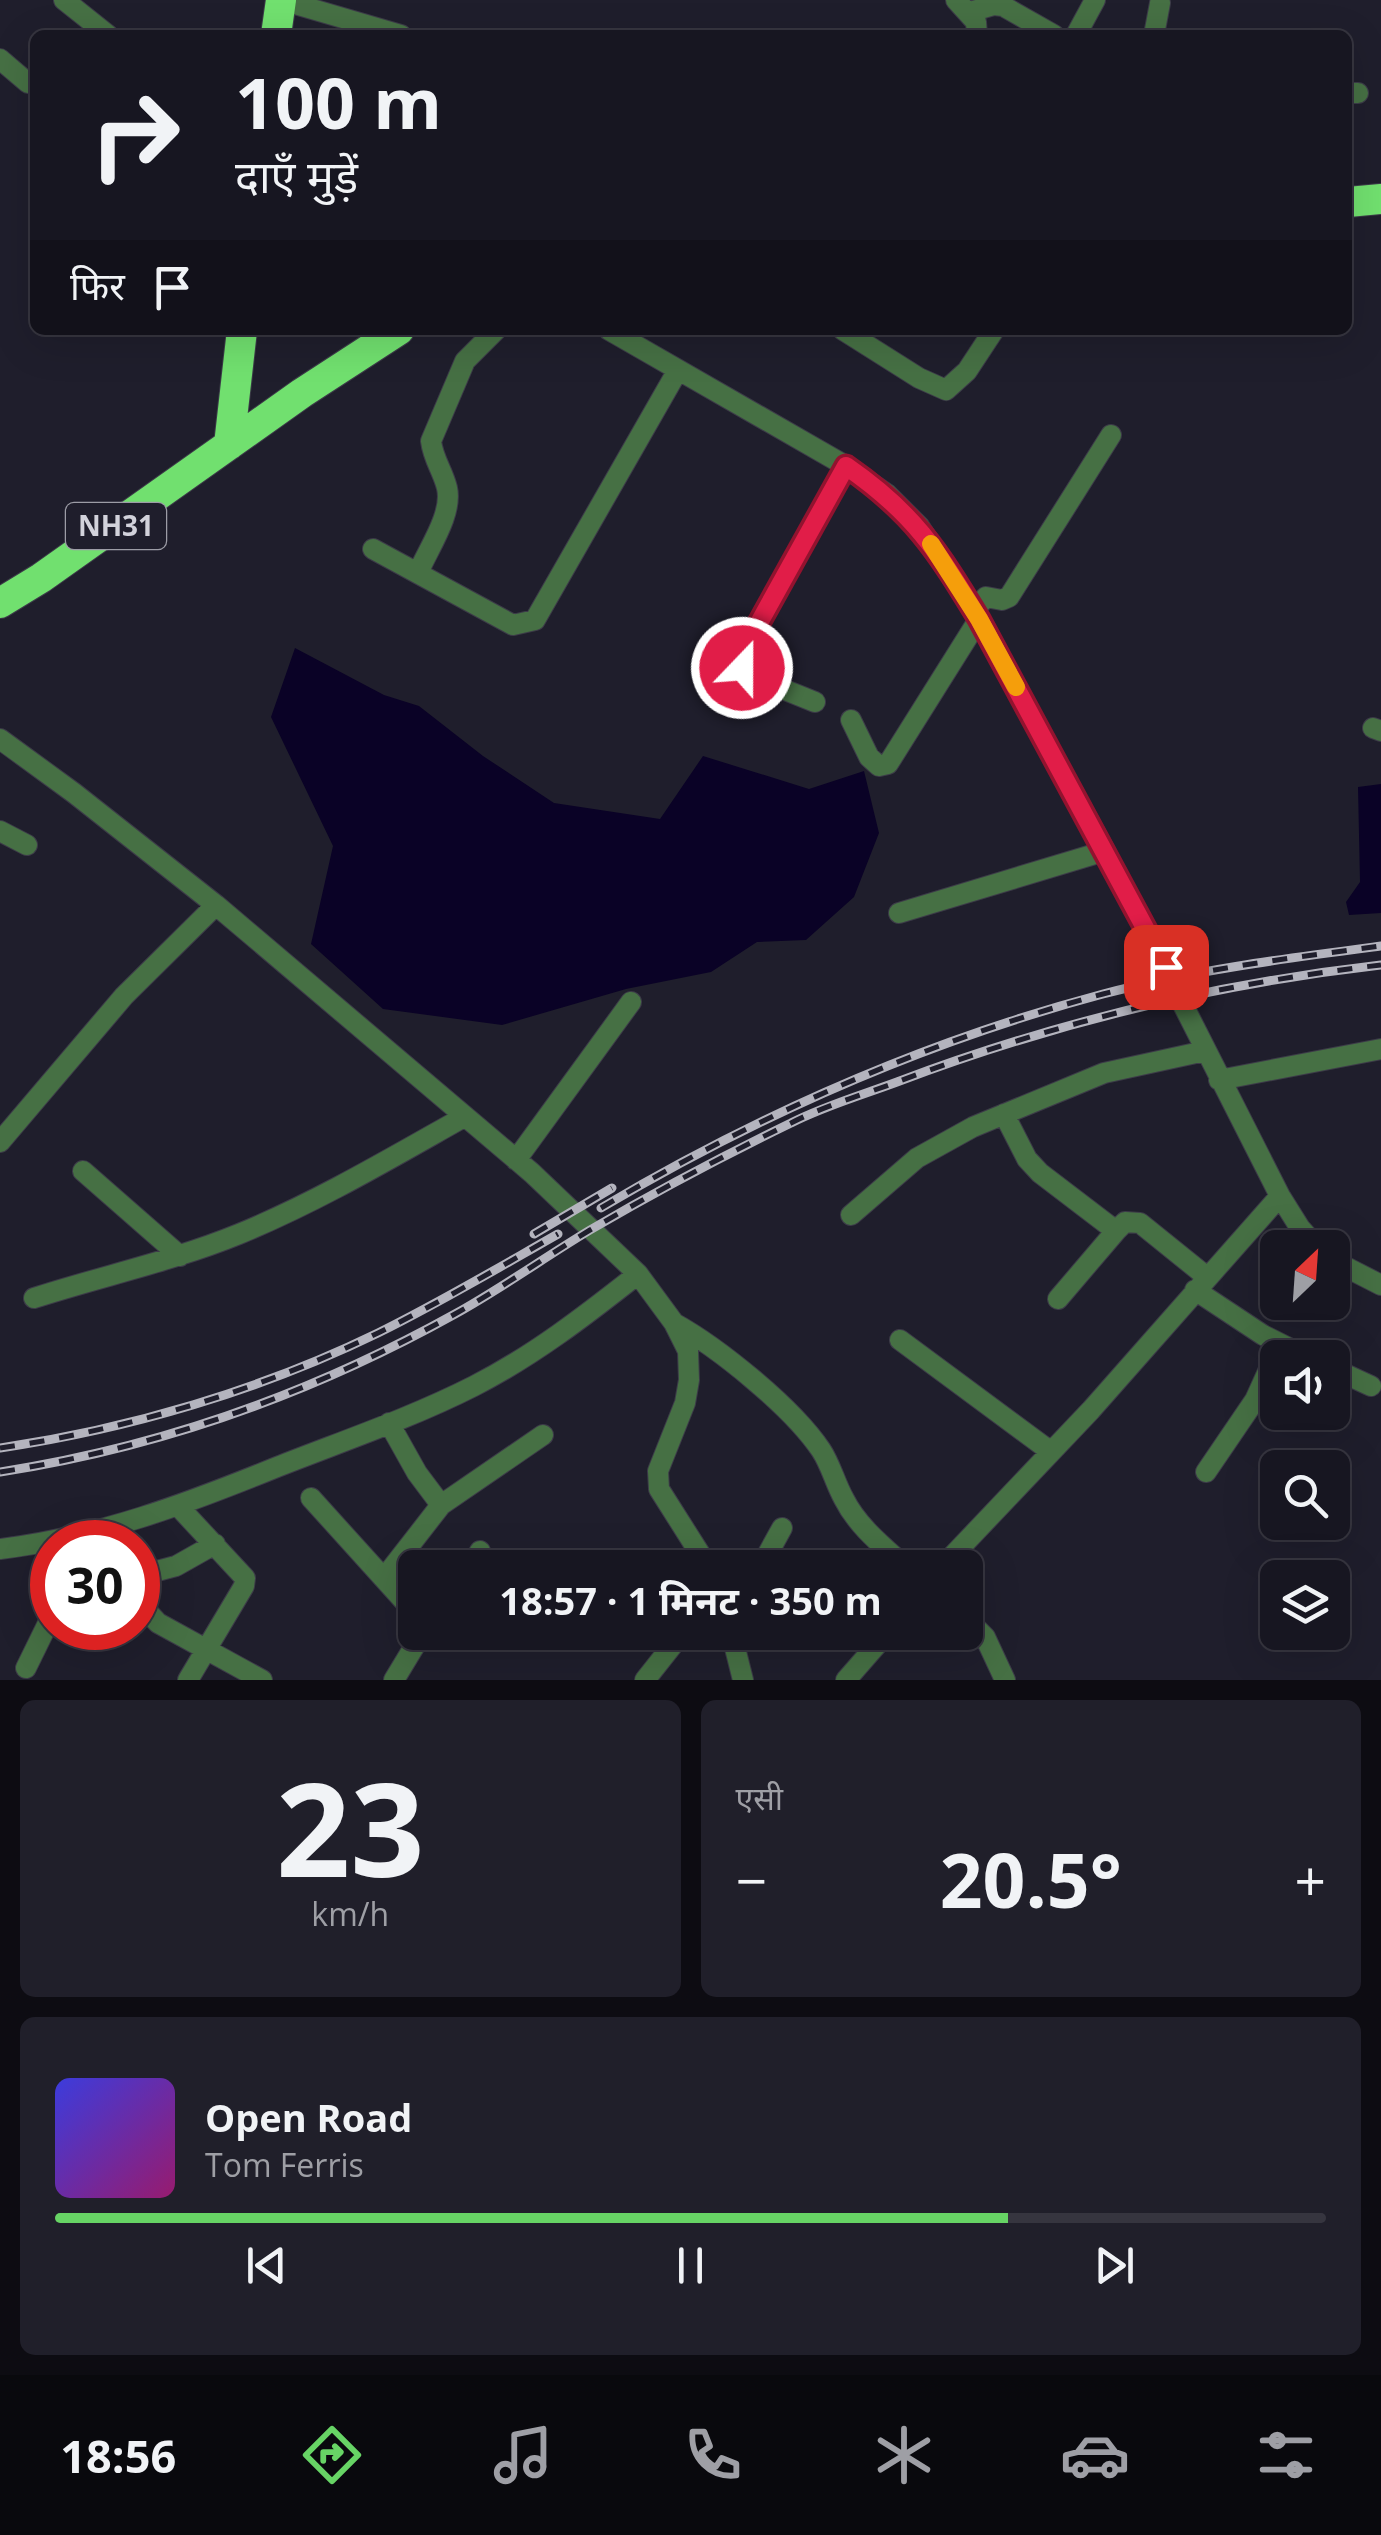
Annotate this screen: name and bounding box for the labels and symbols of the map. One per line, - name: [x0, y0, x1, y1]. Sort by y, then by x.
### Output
- road number: NH31: [66, 503, 166, 549]
- position arrow: [690, 616, 794, 720]
- pin: [1124, 925, 1209, 1010]
- north arrow: [1260, 1230, 1350, 1320]
- speed limit sign: 30: [30, 1520, 160, 1650]

